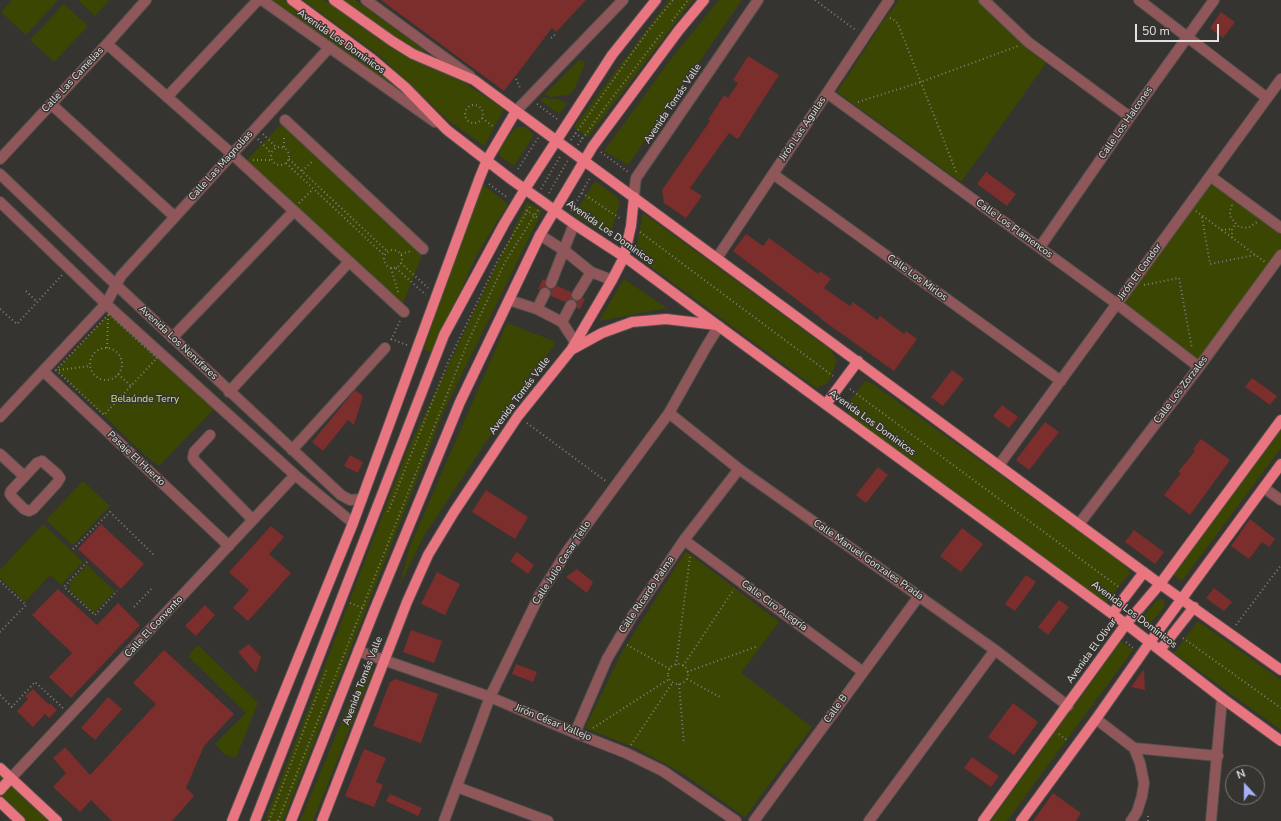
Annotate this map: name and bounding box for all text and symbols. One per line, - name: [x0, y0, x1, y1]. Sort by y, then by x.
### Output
- street label: Avenida Los Dominicos: [295, 7, 387, 77]
- scale bar: [1137, 16, 1221, 42]
- text: 50 m: [1142, 23, 1170, 39]
- street label: Calle Las Camelias: [40, 45, 106, 115]
- street label: Avenida Tomás Valle: [642, 62, 704, 146]
- street label: Calle Los Halcones: [1097, 84, 1155, 162]
- street label: Jirón Las Aguilas: [777, 95, 829, 163]
- street label: Calle Las Magnolias: [186, 129, 256, 203]
- street label: Calle Los Flamencos: [973, 197, 1055, 261]
- street label: Avenida Los Dominicos: [564, 198, 656, 268]
- street label: Jirón El Condor: [1116, 241, 1164, 303]
- street label: Calle Los Mirlos: [884, 252, 950, 304]
- street label: Avenida Los Nenufares: [136, 303, 220, 383]
- street label: Calle Los Zorzales: [1152, 354, 1210, 426]
- street label: Avenida Tomás Valle: [487, 355, 553, 437]
- street label: Avenida Los Dominicos: [826, 388, 918, 458]
- park label: Belaúnde Terry: [111, 394, 179, 406]
- street label: Pasaje El Huerto: [105, 429, 167, 489]
- street label: Calle Manuel Gonzales Prada: [811, 517, 925, 603]
- street label: Calle Julio Cesar Tello: [530, 519, 594, 607]
- street label: Calle Ricardo Palma: [617, 554, 677, 636]
- street label: Calle Ciro Alegría: [739, 578, 809, 634]
- street label: Avenida Los Dominicos: [1089, 579, 1179, 651]
- street label: Calle El Convento: [122, 594, 186, 660]
- street label: Avenida El Olivar: [1064, 616, 1120, 686]
- street label: Avenida Tomás Valle: [341, 635, 385, 727]
- street label: Calle B: [822, 692, 850, 726]
- street label: Jirón César Vallejo: [513, 702, 593, 744]
- north arrow: [1225, 765, 1265, 805]
- text: N: [1234, 766, 1247, 783]

